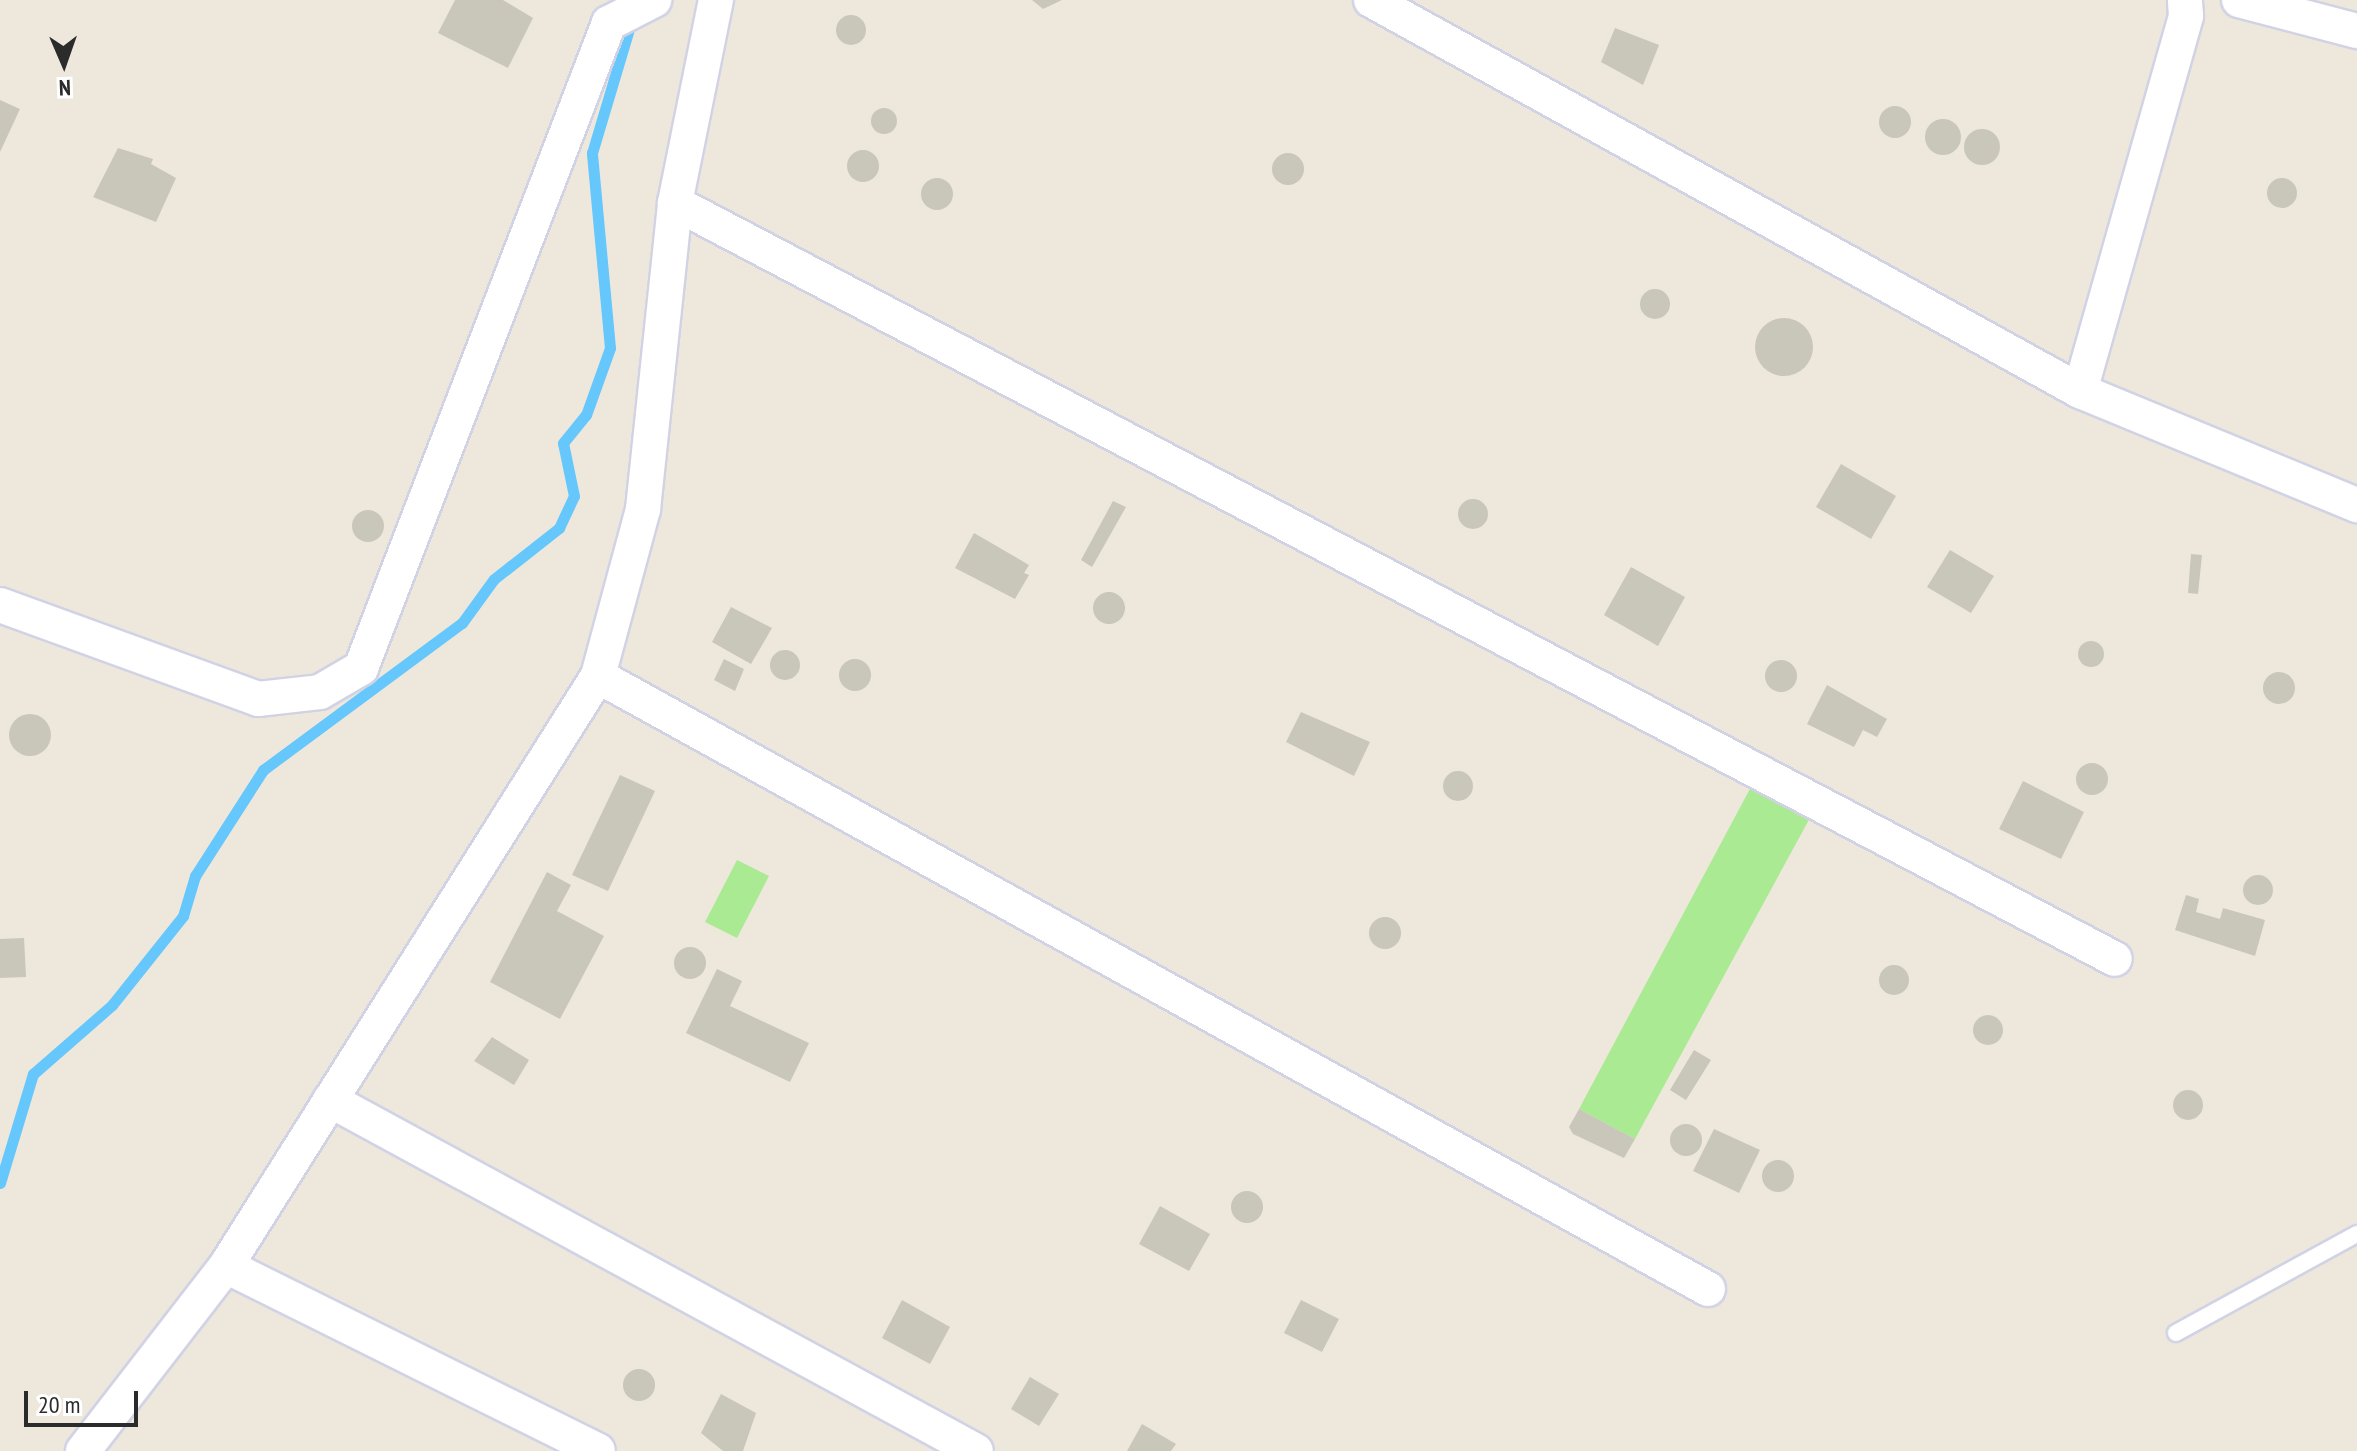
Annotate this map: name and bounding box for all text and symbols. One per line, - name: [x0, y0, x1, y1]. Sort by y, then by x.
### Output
- north arrow: [24, 24, 104, 104]
- text: N: [58, 74, 71, 102]
- scale bar: [28, 1375, 142, 1425]
- text: 20 m: [38, 1389, 80, 1420]

